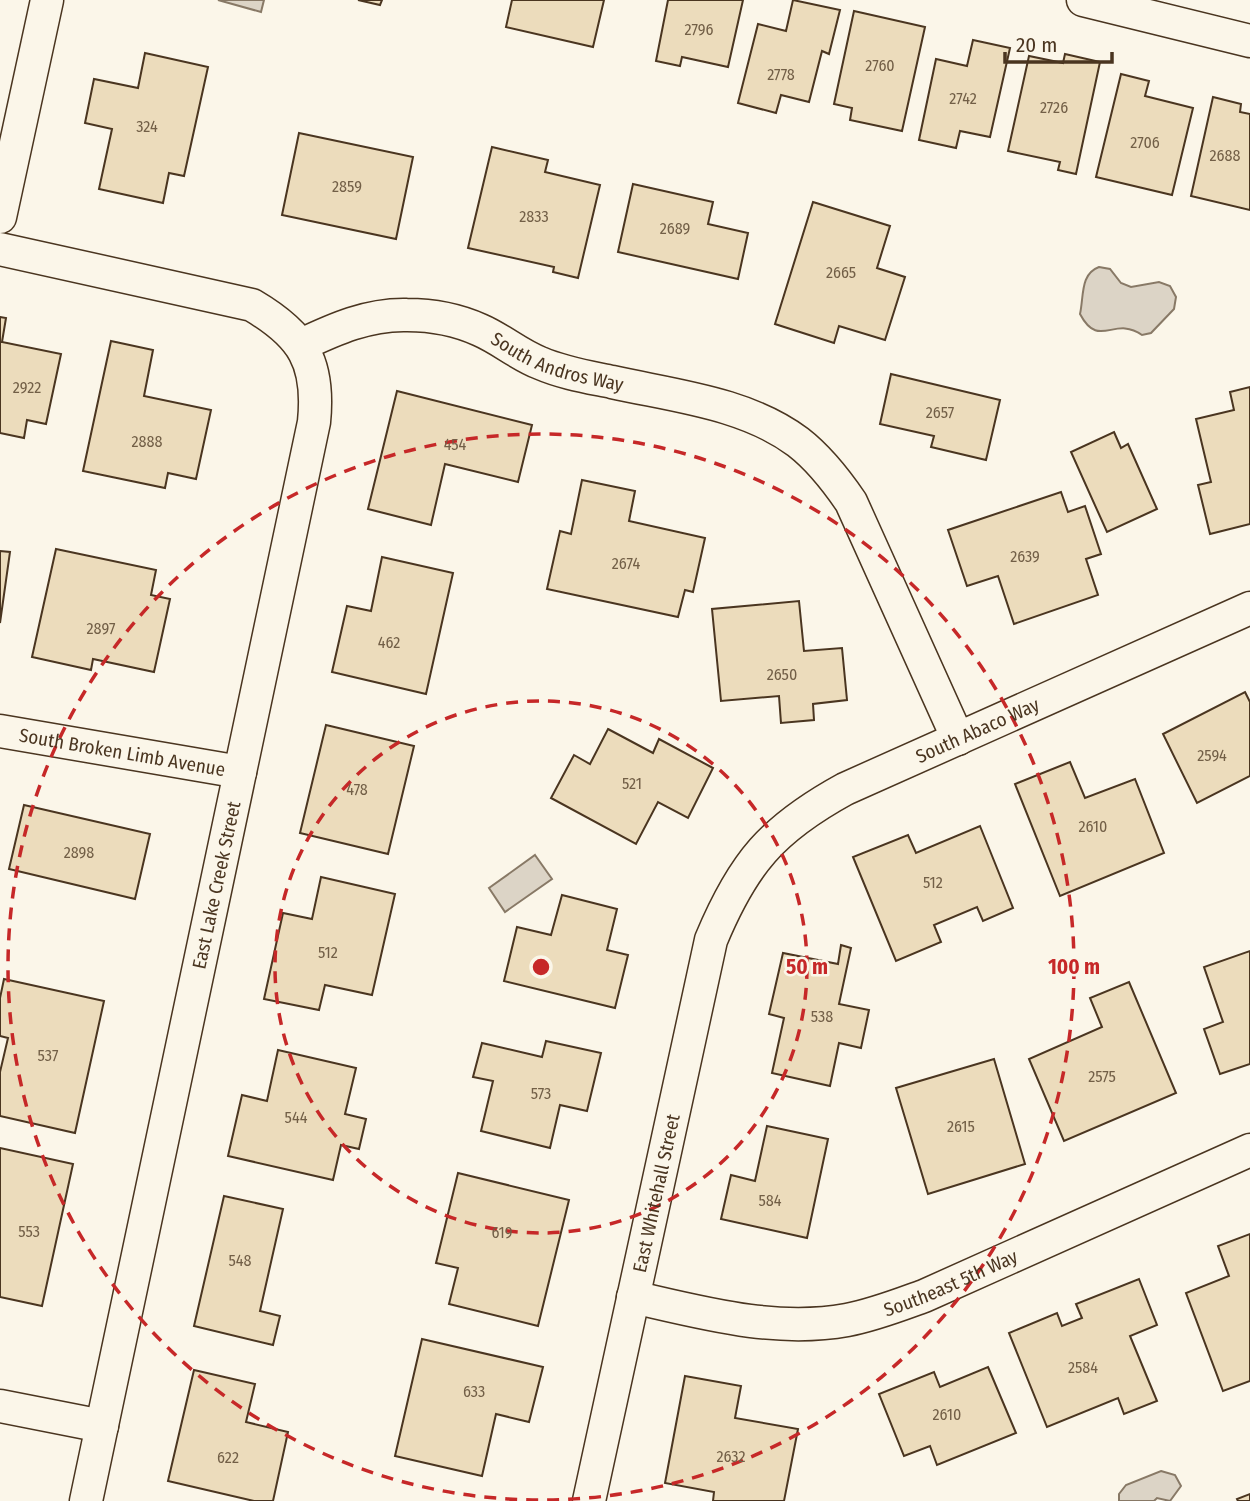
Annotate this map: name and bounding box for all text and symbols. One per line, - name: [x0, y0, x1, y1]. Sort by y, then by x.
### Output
- house number: 2796: [685, 20, 714, 39]
- scale bar: [1005, 21, 1112, 65]
- text: 20 m: [1016, 32, 1057, 58]
- house number: 2760: [865, 56, 895, 75]
- house number: 2778: [767, 65, 795, 84]
- house number: 2742: [949, 89, 977, 108]
- house number: 2726: [1040, 98, 1068, 117]
- house number: 324: [136, 117, 158, 136]
- house number: 2706: [1130, 133, 1160, 152]
- house number: 2688: [1210, 146, 1241, 165]
- house number: 2859: [332, 177, 362, 196]
- house number: 2833: [519, 207, 549, 226]
- house number: 2689: [660, 219, 690, 238]
- house number: 2665: [826, 263, 856, 282]
- street label: South Andros Way: [487, 327, 626, 396]
- house number: 2922: [13, 378, 41, 397]
- house number: 2657: [926, 403, 955, 422]
- house number: 2888: [131, 432, 163, 451]
- house number: 454: [444, 435, 467, 454]
- house number: 2639: [1010, 547, 1040, 566]
- house number: 2674: [612, 554, 640, 573]
- house number: 2897: [87, 619, 116, 638]
- house number: 462: [378, 633, 400, 652]
- house number: 2650: [767, 665, 797, 684]
- street label: South Abaco Way: [912, 693, 1043, 768]
- street label: South Broken Limb Avenue: [17, 723, 227, 781]
- house number: 2594: [1197, 746, 1227, 765]
- house number: 521: [622, 774, 642, 793]
- house number: 478: [346, 780, 368, 799]
- street label: East Lake Creek Street: [187, 798, 246, 971]
- house number: 2610: [1079, 817, 1107, 836]
- house number: 2898: [64, 843, 94, 862]
- house number: 512: [923, 873, 943, 892]
- house number: 512: [318, 943, 338, 962]
- text: 50 m: [786, 954, 828, 980]
- text: 100 m: [1048, 954, 1100, 980]
- centre of rings: [529, 955, 553, 979]
- house number: 538: [811, 1007, 833, 1026]
- house number: 537: [38, 1046, 59, 1065]
- house number: 2575: [1088, 1067, 1116, 1086]
- house number: 573: [531, 1084, 551, 1103]
- house number: 544: [285, 1108, 308, 1127]
- street label: East Whitehall Street: [628, 1111, 685, 1275]
- house number: 2615: [947, 1117, 975, 1136]
- house number: 584: [758, 1191, 782, 1210]
- house number: 553: [18, 1222, 40, 1241]
- house number: 619: [491, 1223, 513, 1242]
- street label: Southeast 5th Way: [881, 1244, 1022, 1322]
- house number: 548: [228, 1251, 252, 1270]
- house number: 2584: [1068, 1358, 1098, 1377]
- house number: 633: [463, 1382, 485, 1401]
- house number: 2610: [933, 1405, 961, 1424]
- house number: 2632: [716, 1447, 746, 1466]
- house number: 622: [217, 1448, 239, 1467]

